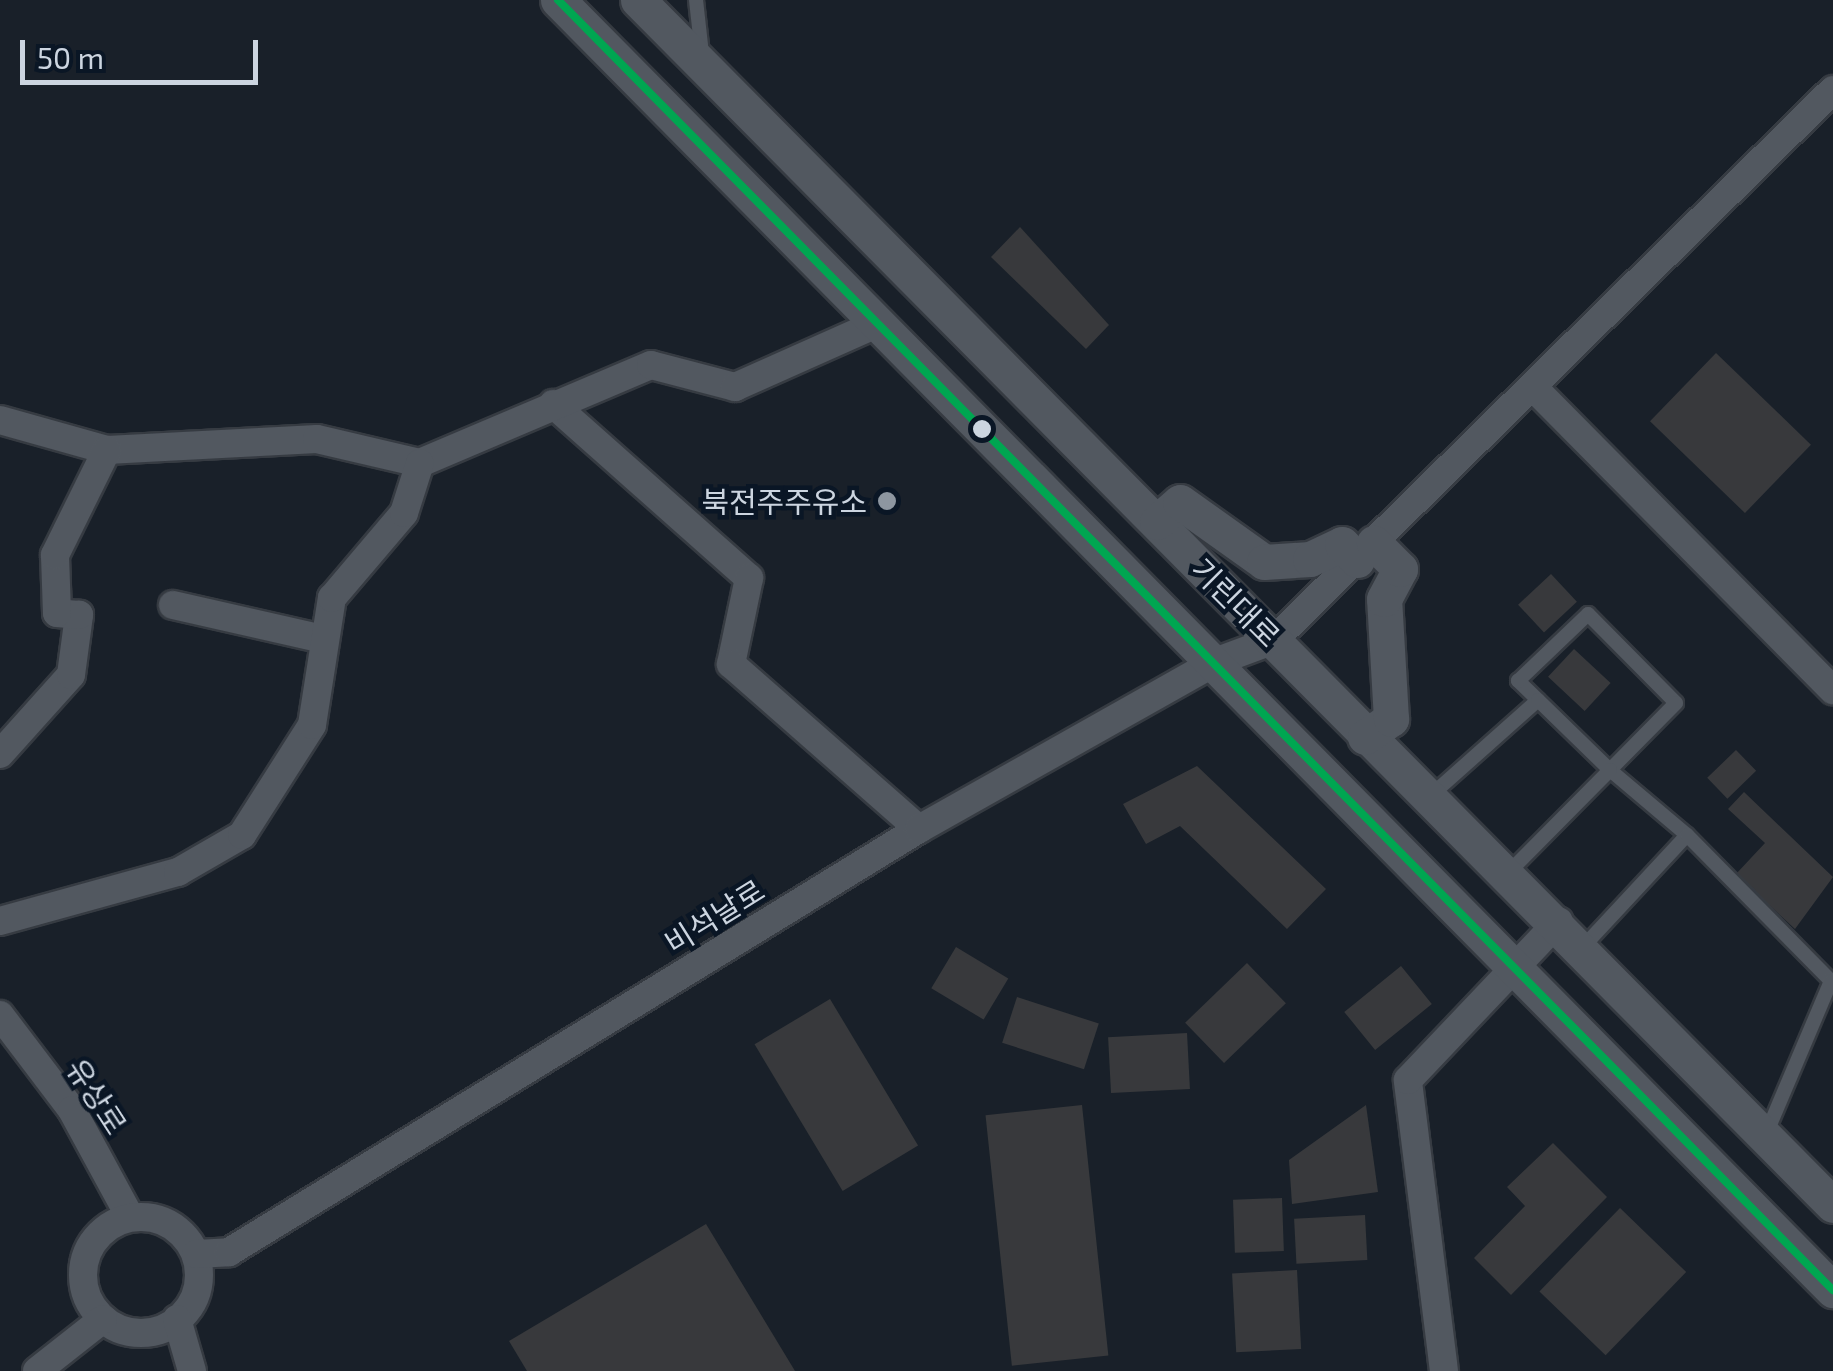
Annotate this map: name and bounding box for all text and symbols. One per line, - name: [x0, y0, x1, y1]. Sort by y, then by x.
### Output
- scale bar: [25, 20, 262, 82]
- text: 50 m: [37, 39, 104, 75]
- unlabelled marker: [972, 419, 992, 439]
- place label: 북전주주유소: [701, 483, 867, 519]
- marker: 북전주주유소: [876, 490, 898, 512]
- street label: 기린대로: [1184, 550, 1288, 654]
- street label: 비석날로: [658, 871, 770, 961]
- street label: 유상로: [59, 1051, 135, 1141]

